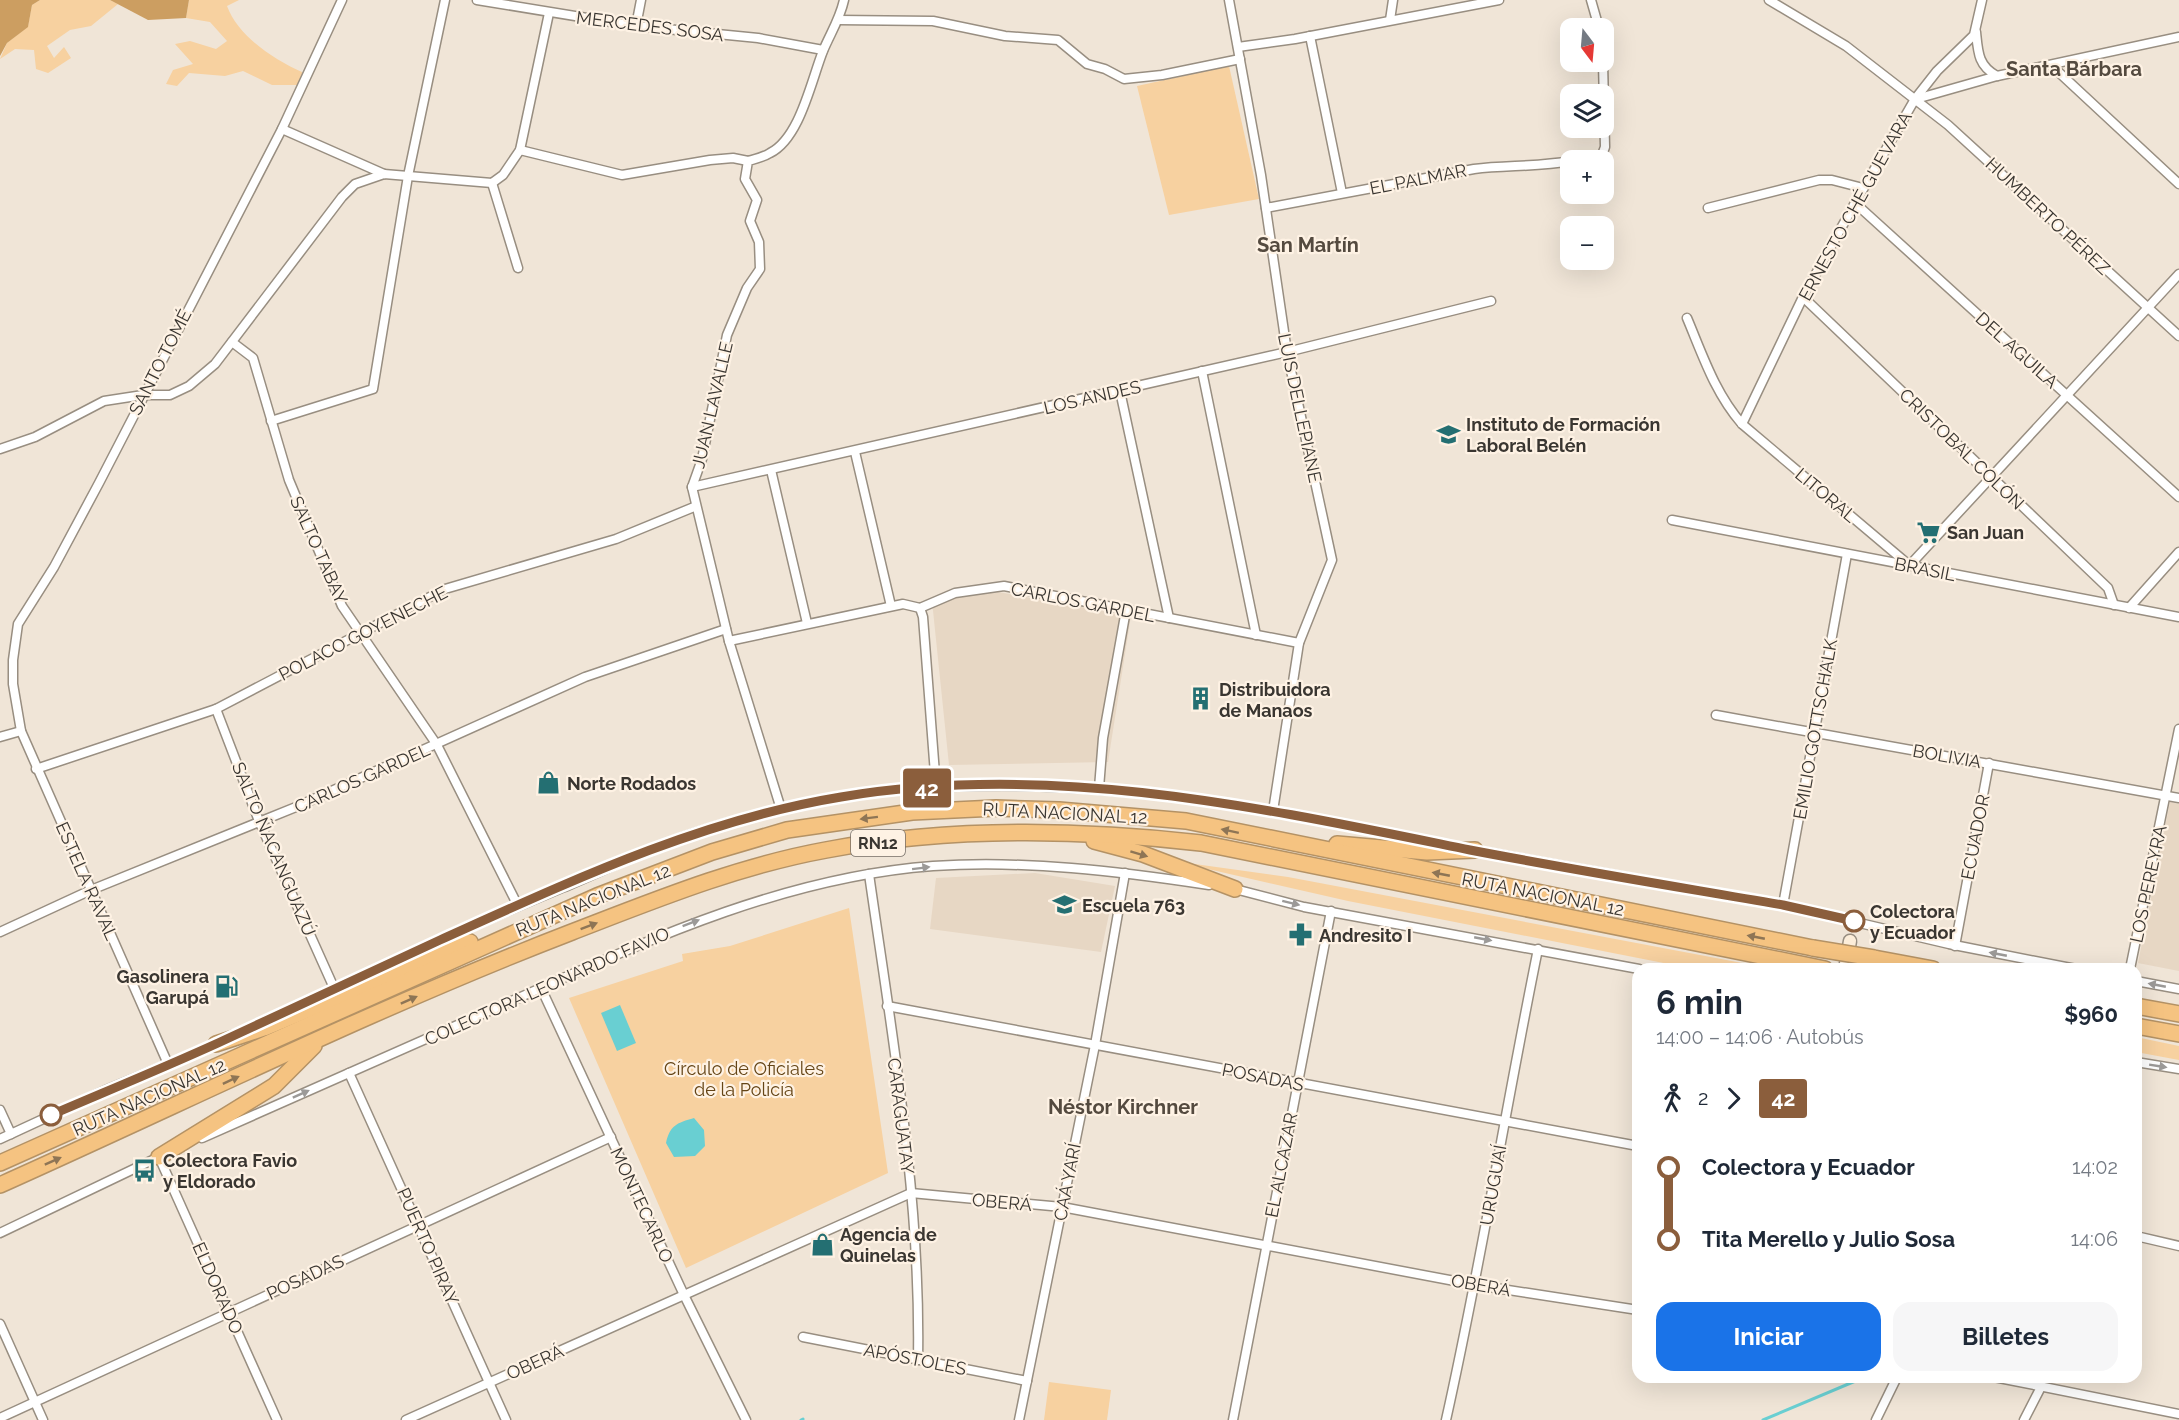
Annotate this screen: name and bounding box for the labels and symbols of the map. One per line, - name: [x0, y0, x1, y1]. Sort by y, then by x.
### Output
- street label: MERCEDES SOSA: [575, 7, 725, 45]
- north arrow: [1560, 18, 1614, 72]
- district label: Santa Bárbara: [2006, 57, 2142, 81]
- street label: ERNESTO CHÉ GUEVARA: [1793, 107, 1916, 304]
- street label: HUMBERTO PÉREZ: [1982, 152, 2115, 279]
- street label: EL PALMAR: [1368, 159, 1468, 199]
- district label: San Martín: [1257, 233, 1359, 257]
- street label: SANTO TOMÉ: [123, 305, 196, 418]
- street label: DEL AGUILA: [1972, 308, 2062, 392]
- street label: LUIS DELLEPIANE: [1274, 331, 1326, 485]
- street label: JUAN LAVALLE: [687, 340, 737, 470]
- street label: LOS ANDES: [1041, 376, 1143, 418]
- street label: CRISTOBAL COLÓN: [1895, 383, 2029, 514]
- place label: Instituto de Formación Laboral Belén: [1466, 414, 1660, 456]
- school or university icon: Instituto de Formación Laboral Belén: [1435, 421, 1461, 447]
- street label: LITORAL: [1791, 463, 1861, 527]
- street label: SALTO TABAY: [286, 493, 352, 607]
- supermarket icon: San Juan: [1916, 519, 1942, 545]
- place label: San Juan: [1947, 522, 2024, 543]
- street label: BRASIL: [1893, 553, 1958, 585]
- street label: CARLOS GARDEL: [1009, 578, 1157, 626]
- street label: POLACO GOYENECHE: [275, 581, 451, 685]
- street label: EMILIO GOTTSCHALK: [1789, 637, 1841, 821]
- place label: Distribuidora de Manaos: [1219, 679, 1331, 721]
- building icon: Distribuidora de Manaos: [1188, 686, 1214, 712]
- street label: CARLOS GARDEL: [291, 738, 434, 817]
- street label: BOLIVIA: [1911, 740, 1983, 772]
- street label: SALTO ÑACANGUAZÚ: [228, 759, 321, 939]
- line badge: 42: [900, 768, 954, 808]
- shop icon: Norte Rodados: [536, 770, 562, 796]
- place label: Norte Rodados: [567, 773, 696, 794]
- street label: ECUADOR: [1956, 792, 1994, 881]
- street label: RUTA NACIONAL 12: [982, 798, 1148, 828]
- one-way arrow: [859, 813, 878, 822]
- street label: ESTELA RAVAL: [52, 819, 123, 944]
- street label: LOS PEREYRA: [2125, 823, 2171, 945]
- one-way arrow: [1220, 825, 1239, 835]
- road number: RN12: [851, 830, 905, 856]
- one-way arrow: [1130, 849, 1148, 859]
- street label: RUTA NACIONAL 12: [513, 859, 673, 941]
- one-way arrow: [912, 863, 931, 872]
- street label: RUTA NACIONAL 12: [1460, 868, 1626, 920]
- one-way arrow: [1432, 869, 1451, 878]
- school or university icon: Escuela 763: [1051, 892, 1077, 918]
- place label: Escuela 763: [1082, 895, 1185, 916]
- one-way arrow: [1282, 899, 1300, 909]
- place label: Colectora y Ecuador: [1870, 901, 1956, 943]
- marker: Colectora y Ecuador: [1843, 910, 1865, 932]
- one-way arrow: [683, 918, 701, 928]
- one-way arrow: [580, 920, 598, 930]
- street label: COLECTORA LEONARDO FAVIO: [421, 922, 673, 1050]
- pharmacy icon: Andresito I: [1288, 922, 1314, 948]
- place label: Andresito I: [1319, 925, 1412, 946]
- one-way arrow: [1746, 932, 1765, 941]
- one-way arrow: [1474, 935, 1493, 944]
- one-way arrow: [1988, 949, 2007, 958]
- place label: Gasolinera Garupá: [117, 966, 209, 1008]
- fuel station icon: Gasolinera Garupá: [214, 973, 240, 999]
- one-way arrow: [2148, 980, 2167, 989]
- one-way arrow: [400, 995, 417, 1004]
- street label: RUTA NACIONAL 12: [69, 1054, 229, 1140]
- street label: CARAGUATAY: [883, 1057, 919, 1176]
- park label: Círculo de Oficiales de la Policía: [664, 1058, 824, 1100]
- street label: POSADAS: [1220, 1059, 1306, 1095]
- one-way arrow: [2148, 1062, 2167, 1071]
- one-way arrow: [222, 1075, 240, 1085]
- one-way arrow: [292, 1089, 310, 1098]
- district label: Néstor Kirchner: [1048, 1095, 1198, 1119]
- unlabelled marker: [40, 1104, 62, 1126]
- street label: EL ALCAZAR: [1261, 1110, 1302, 1219]
- street label: CAÁ YARÍ: [1048, 1141, 1085, 1223]
- street label: URUGUAÍ: [1475, 1142, 1511, 1227]
- street label: MONTECARLO: [606, 1144, 678, 1266]
- place label: Colectora Favio y Eldorado: [163, 1150, 297, 1192]
- one-way arrow: [45, 1156, 62, 1165]
- bus stop icon: Colectora Favio y Eldorado: [132, 1157, 158, 1183]
- street label: PUERTO PIRAY: [393, 1184, 463, 1308]
- street label: OBERÁ: [971, 1188, 1033, 1215]
- place label: Agencia de Quinelas: [840, 1224, 937, 1266]
- shop icon: Agencia de Quinelas: [809, 1231, 835, 1257]
- street label: ELDORADO: [188, 1239, 248, 1337]
- street label: POSADAS: [263, 1250, 347, 1304]
- street label: OBERÁ: [1449, 1268, 1513, 1301]
- street label: APÓSTOLES: [862, 1338, 968, 1379]
- street label: OBERÁ: [503, 1339, 567, 1384]

